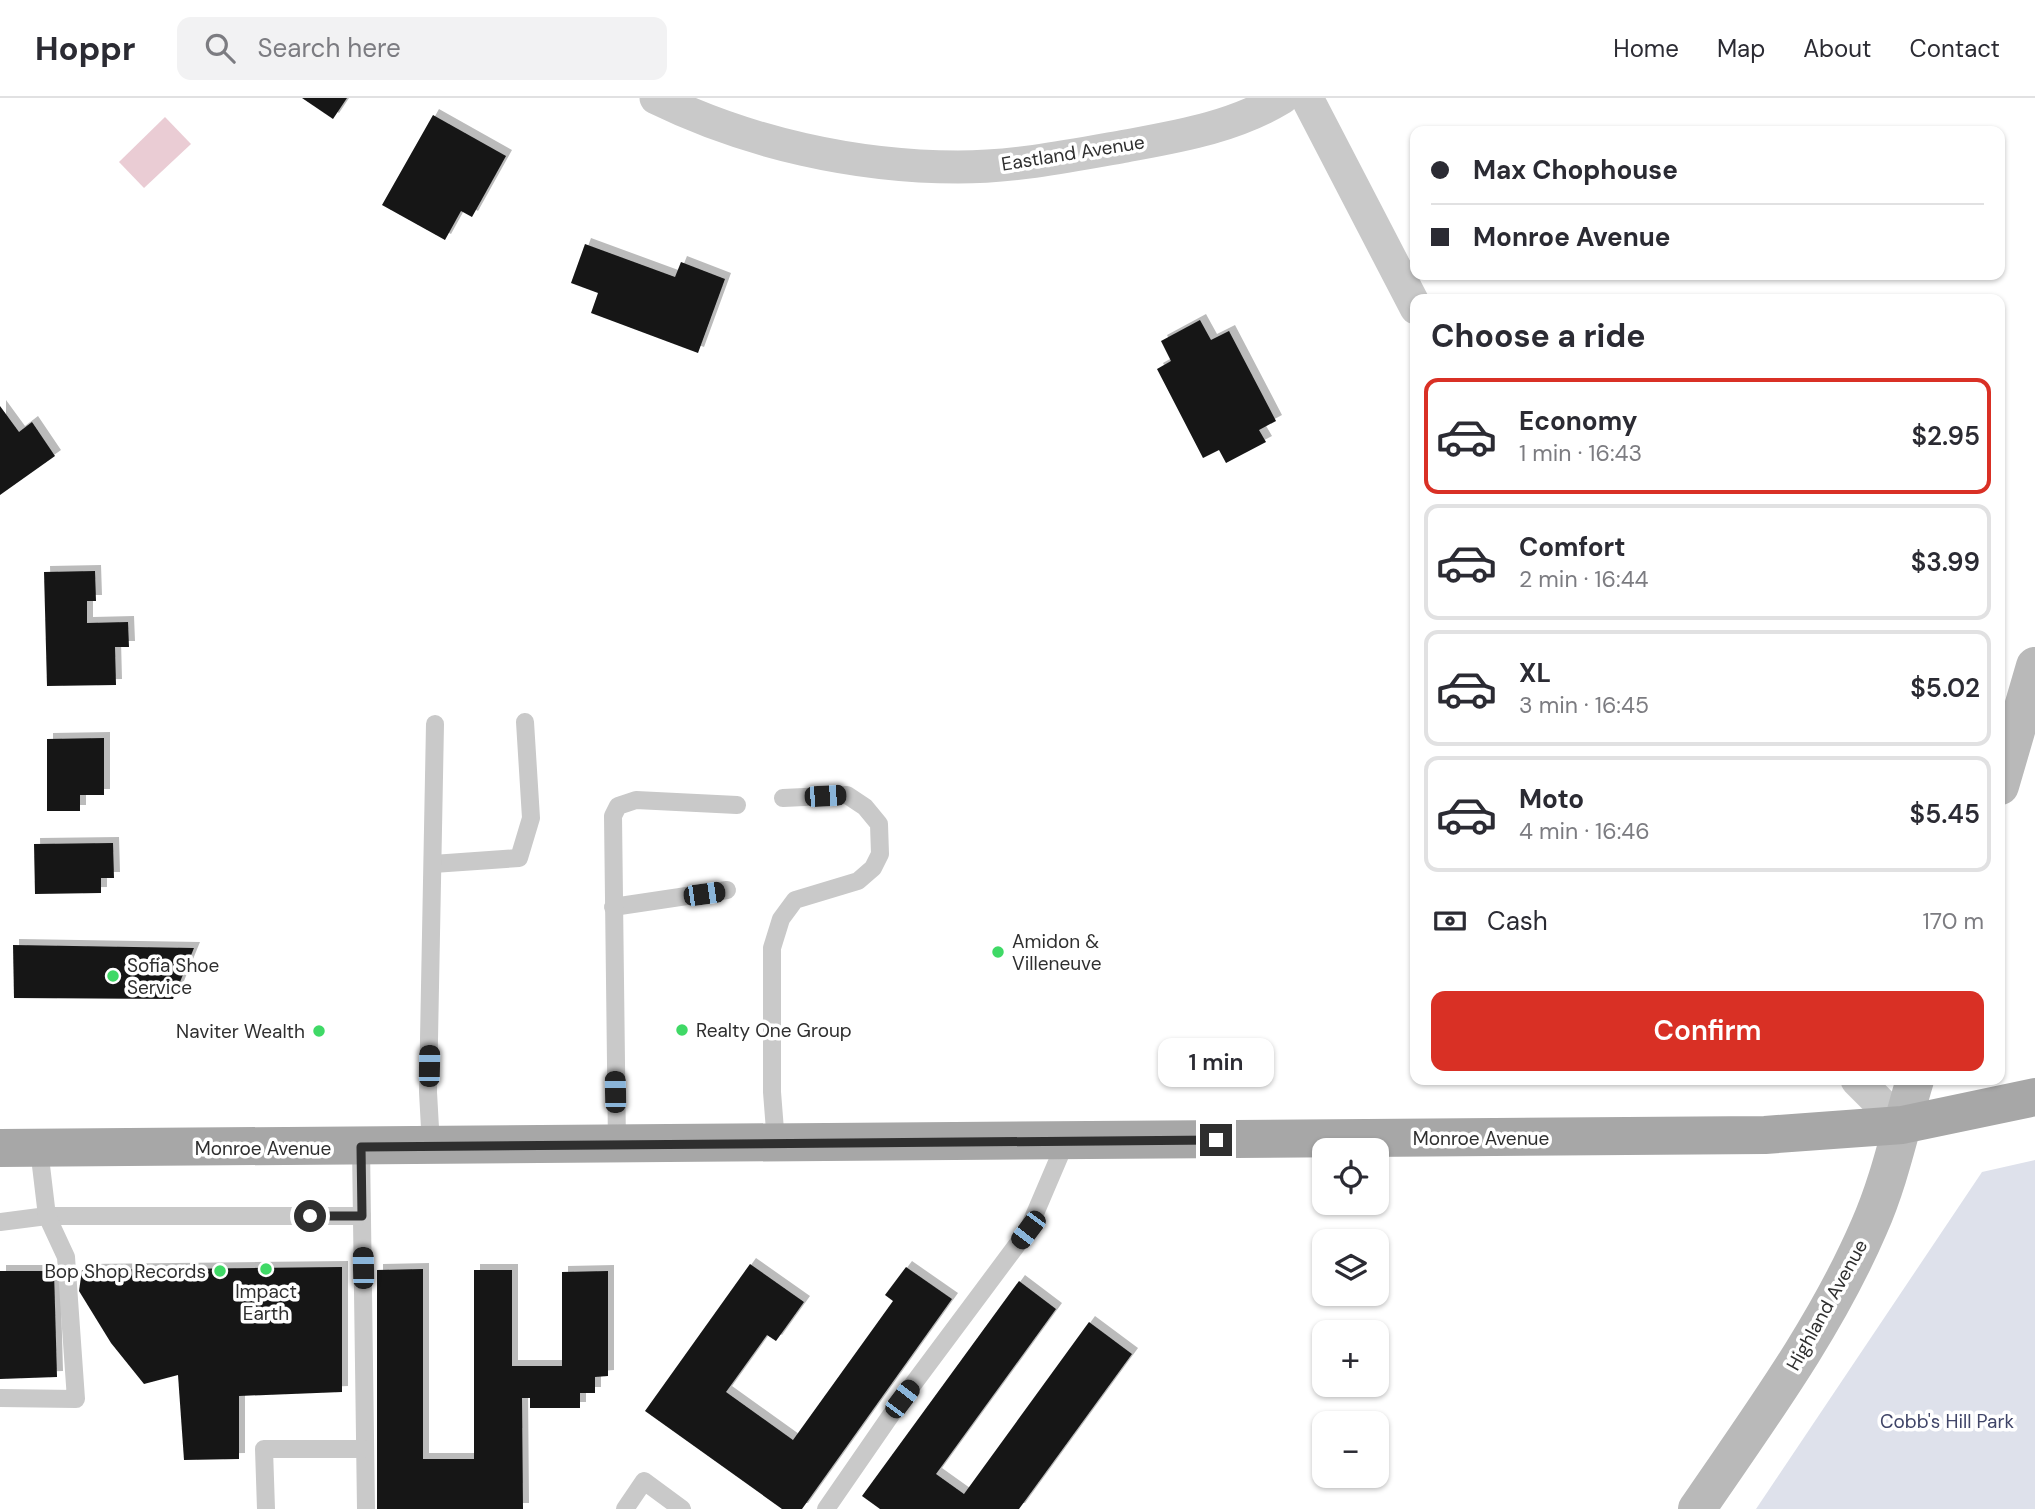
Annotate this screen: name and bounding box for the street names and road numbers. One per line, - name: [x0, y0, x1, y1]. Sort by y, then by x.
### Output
- street label: Eastland Avenue: [1000, 129, 1146, 177]
- street label: Monroe Avenue: [1413, 1126, 1549, 1151]
- street label: Monroe Avenue: [195, 1136, 331, 1161]
- street label: Highland Avenue: [1781, 1235, 1873, 1375]

